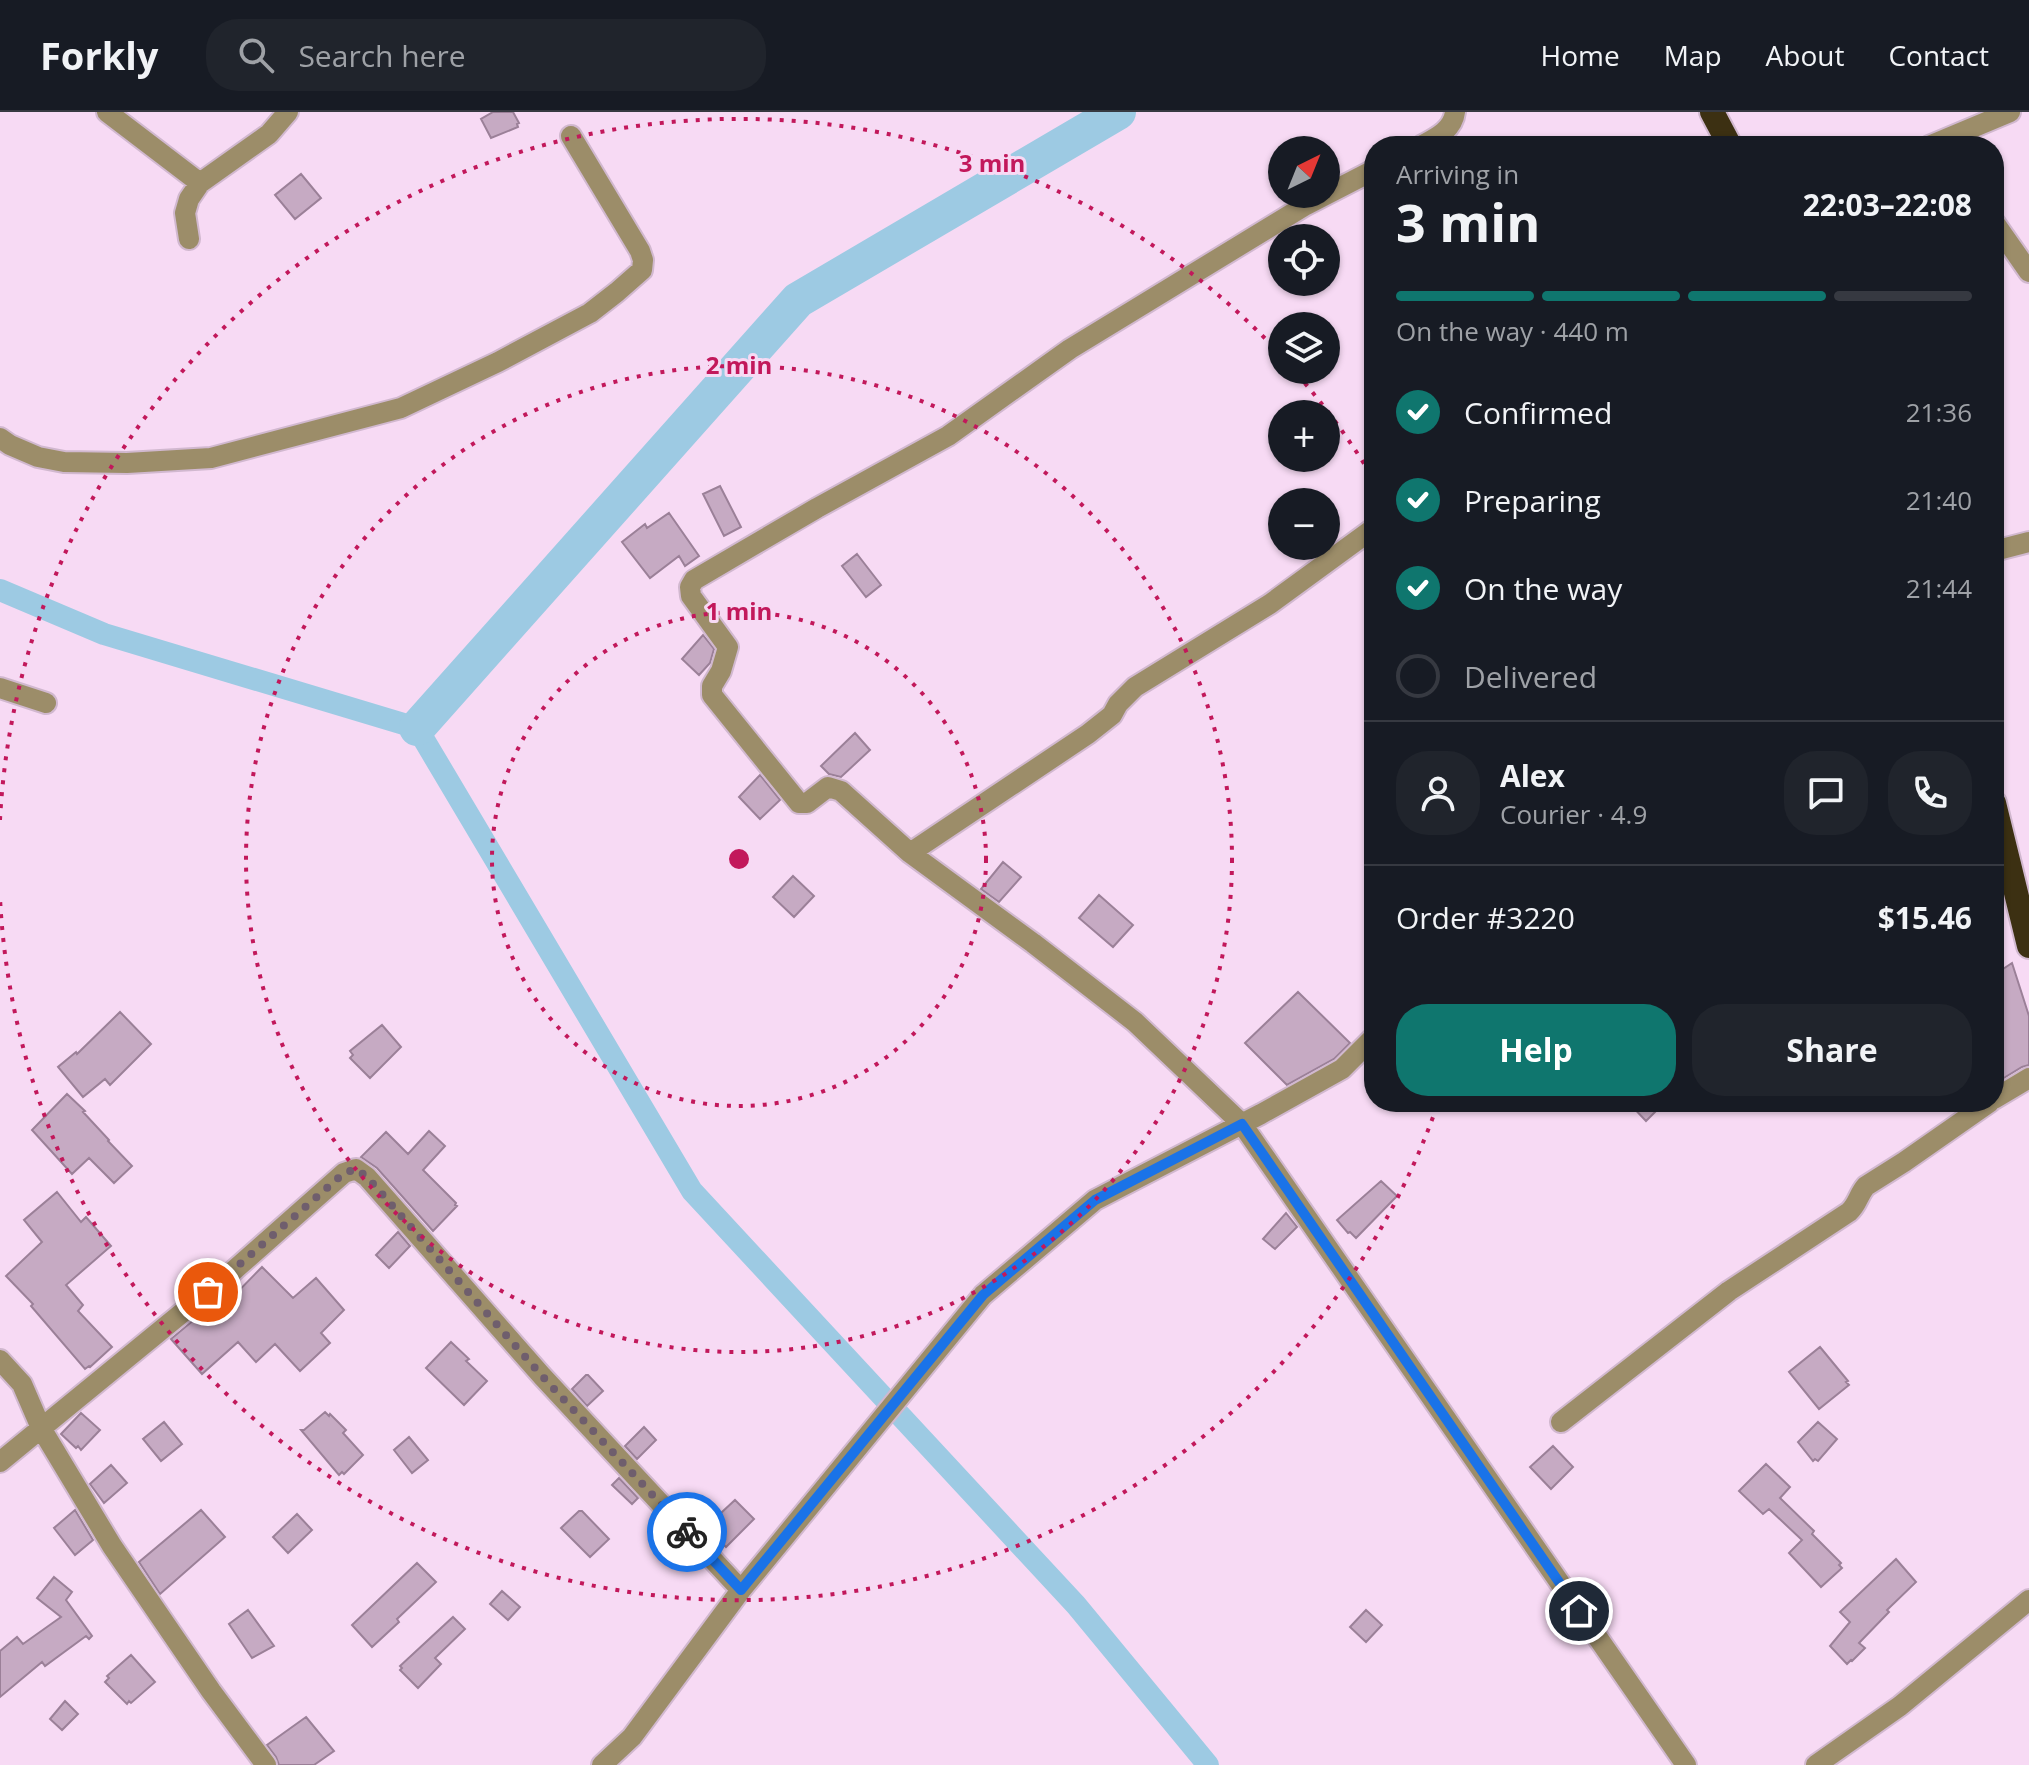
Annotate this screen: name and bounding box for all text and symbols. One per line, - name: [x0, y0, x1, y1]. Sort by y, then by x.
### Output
- search box: [206, 19, 766, 91]
- text: Forkly: [40, 29, 158, 81]
- icon: search: [234, 33, 278, 77]
- text: Search here: [298, 35, 466, 76]
- text: Home: [1541, 36, 1620, 74]
- text: Map: [1664, 36, 1722, 74]
- text: About: [1766, 36, 1844, 74]
- text: Contact: [1888, 36, 1989, 74]
- north arrow: [1268, 136, 1340, 208]
- map controls: [1268, 136, 1340, 560]
- text: 3 min: [959, 146, 1025, 179]
- text: Arriving in: [1396, 156, 1519, 192]
- text: 22:03–22:08: [1803, 184, 1972, 225]
- text: 3 min: [1396, 186, 1540, 257]
- button: locate: [1268, 224, 1340, 296]
- button: layers: [1268, 312, 1340, 384]
- text: On the way · 440 m: [1396, 313, 1629, 349]
- text: 2 min: [706, 348, 772, 381]
- icon: check: [1396, 390, 1440, 434]
- text: Confirmed: [1464, 392, 1612, 433]
- text: 21:36: [1906, 394, 1972, 430]
- button: +: [1268, 400, 1340, 472]
- icon: check: [1396, 478, 1440, 522]
- text: Preparing: [1464, 480, 1601, 521]
- text: 21:40: [1906, 482, 1972, 518]
- button: −: [1268, 488, 1340, 560]
- icon: check: [1396, 566, 1440, 610]
- text: On the way: [1464, 568, 1622, 609]
- text: 21:44: [1906, 570, 1972, 606]
- text: 1 min: [706, 594, 772, 627]
- text: Delivered: [1464, 656, 1597, 697]
- button: person: [1396, 751, 1480, 835]
- button: chat: [1784, 751, 1868, 835]
- button: phone: [1888, 751, 1972, 835]
- text: Alex: [1500, 755, 1565, 796]
- text: Courier · 4.9: [1500, 796, 1647, 832]
- centre of rings: [725, 845, 753, 873]
- text: Order #3220: [1396, 897, 1575, 938]
- text: $15.46: [1878, 897, 1972, 938]
- button: Help: [1396, 1004, 1676, 1096]
- button: Share: [1692, 1004, 1972, 1096]
- pin: [174, 1258, 242, 1326]
- icon: bag: [186, 1270, 230, 1314]
- courier: [647, 1492, 727, 1572]
- icon: bike: [665, 1510, 709, 1554]
- pin: [1545, 1577, 1613, 1645]
- icon: home: [1557, 1589, 1601, 1633]

